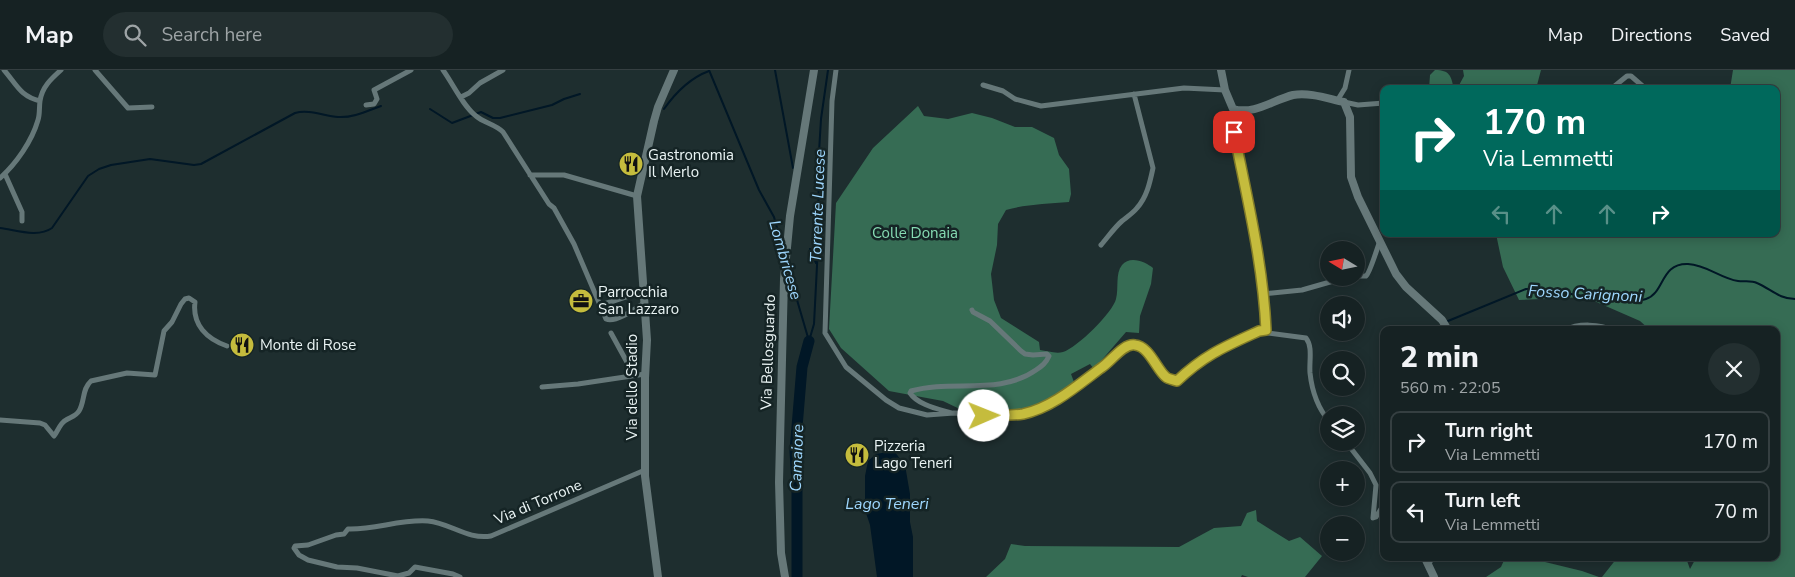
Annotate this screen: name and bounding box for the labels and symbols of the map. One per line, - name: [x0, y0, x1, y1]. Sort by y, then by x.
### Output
- pin: [1213, 111, 1255, 153]
- place label: Gastronomia Il Merlo: [648, 145, 734, 182]
- water label: Torrente Lucese: [805, 148, 831, 263]
- restaurant icon: Gastronomia Il Merlo: [618, 151, 644, 177]
- water label: Lombricese: [763, 218, 807, 303]
- park label: Colle Donaia: [872, 223, 958, 243]
- north arrow: [1320, 241, 1365, 286]
- water label: Fosso Carignoni: [1527, 280, 1643, 308]
- place label: Parrocchia San Lazzaro: [598, 282, 679, 319]
- office icon: Parrocchia San Lazzaro: [568, 288, 594, 314]
- street label: Via Bellosguardo: [756, 294, 780, 411]
- restaurant icon: Monte di Rose: [229, 332, 255, 358]
- street label: Via dello Stadio: [622, 334, 642, 441]
- place label: Monte di Rose: [260, 335, 356, 355]
- position arrow: [957, 389, 1009, 441]
- water label: Camaiore: [785, 423, 809, 492]
- place label: Pizzeria Lago Teneri: [874, 436, 952, 473]
- restaurant icon: Pizzeria Lago Teneri: [844, 442, 870, 468]
- street label: Via di Torrone: [490, 475, 585, 530]
- water label: Lago Teneri: [845, 493, 929, 515]

